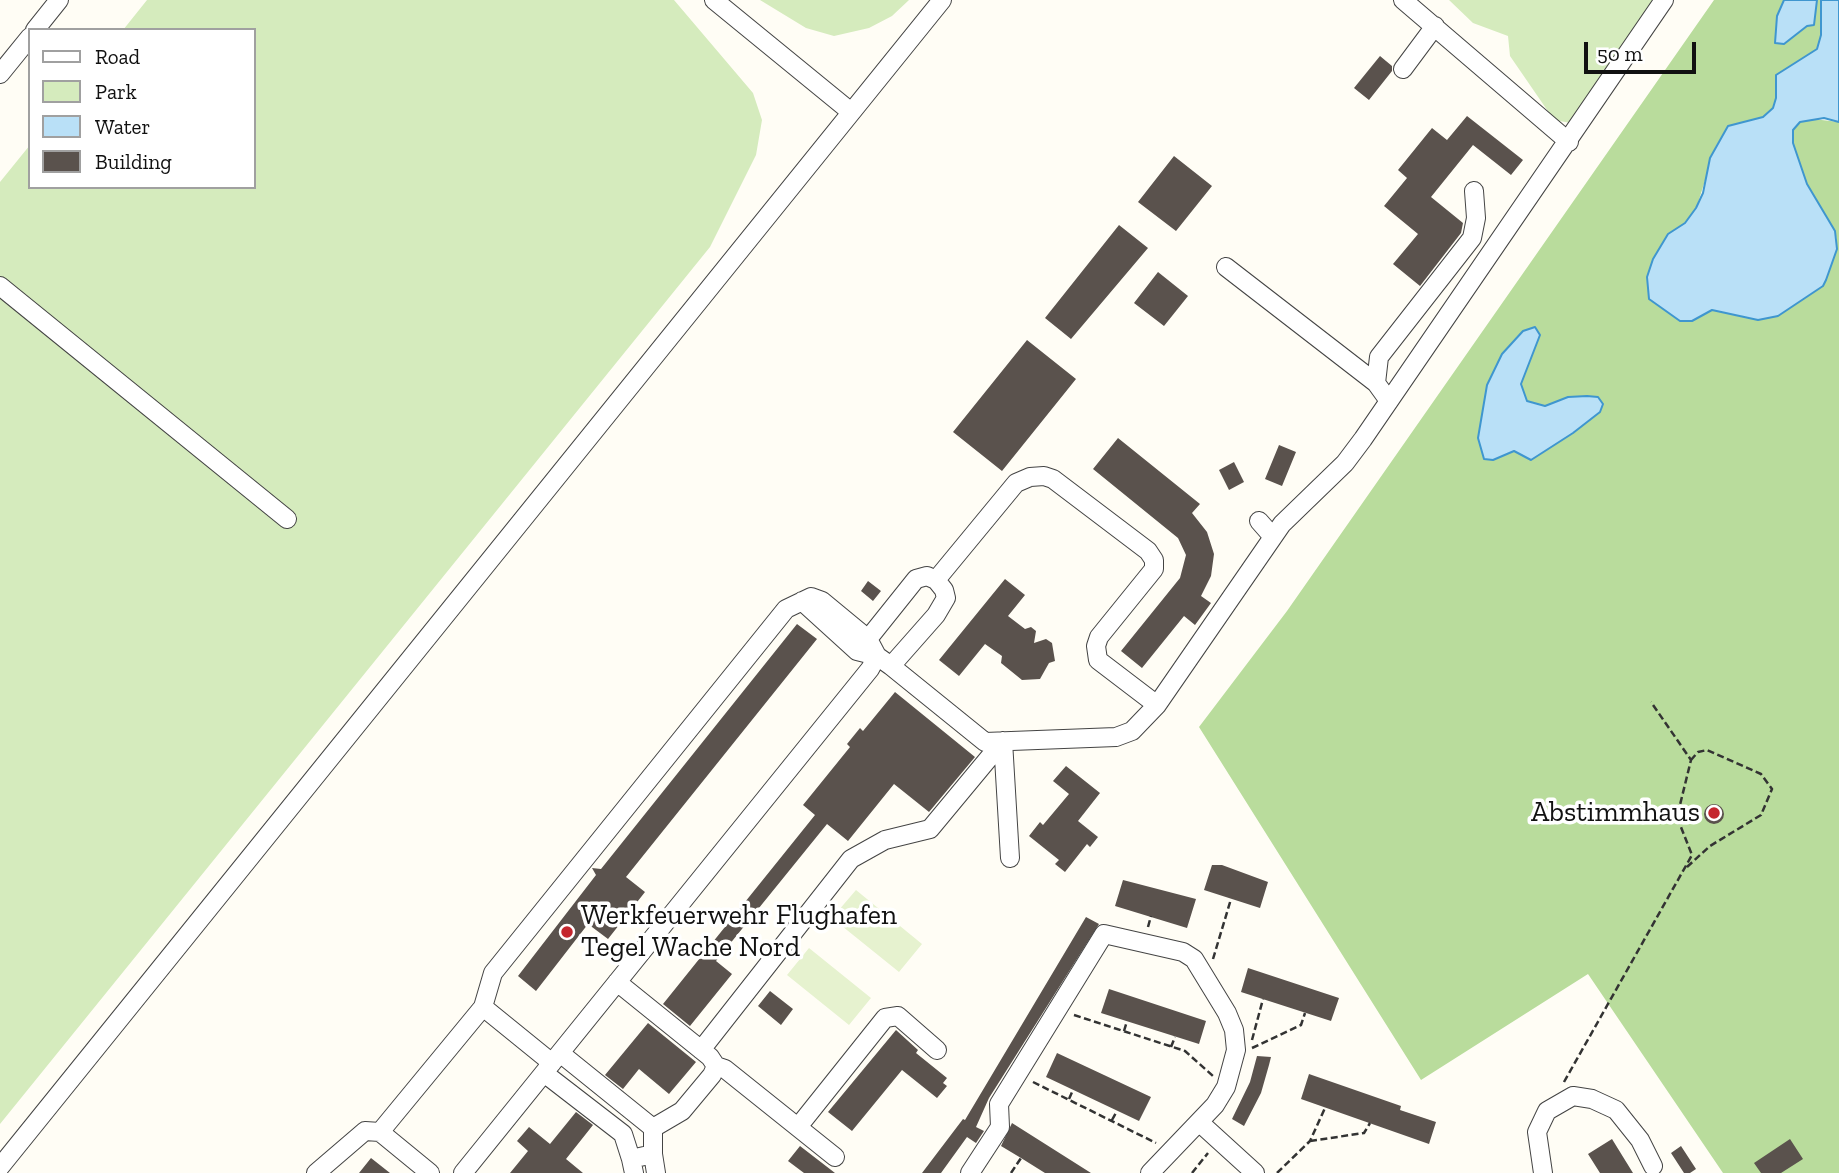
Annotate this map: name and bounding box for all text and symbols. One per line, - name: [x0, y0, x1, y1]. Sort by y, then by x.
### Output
- legend: [28, 28, 256, 189]
- scale bar: [1587, 28, 1699, 72]
- text: 50 m: [1597, 41, 1643, 66]
- text: Road: [95, 44, 140, 69]
- text: Park: [95, 79, 137, 104]
- text: Water: [95, 114, 150, 139]
- text: Building: [95, 149, 172, 174]
- place label: Abstimmhaus: [1531, 796, 1700, 830]
- marker: Abstimmhaus: [1706, 805, 1722, 821]
- place label: Werkfeuerwehr Flughafen Tegel Wache Nord: [581, 899, 897, 965]
- marker: Werkfeuerwehr Flughafen Tegel Wache Nord: [559, 924, 575, 940]

